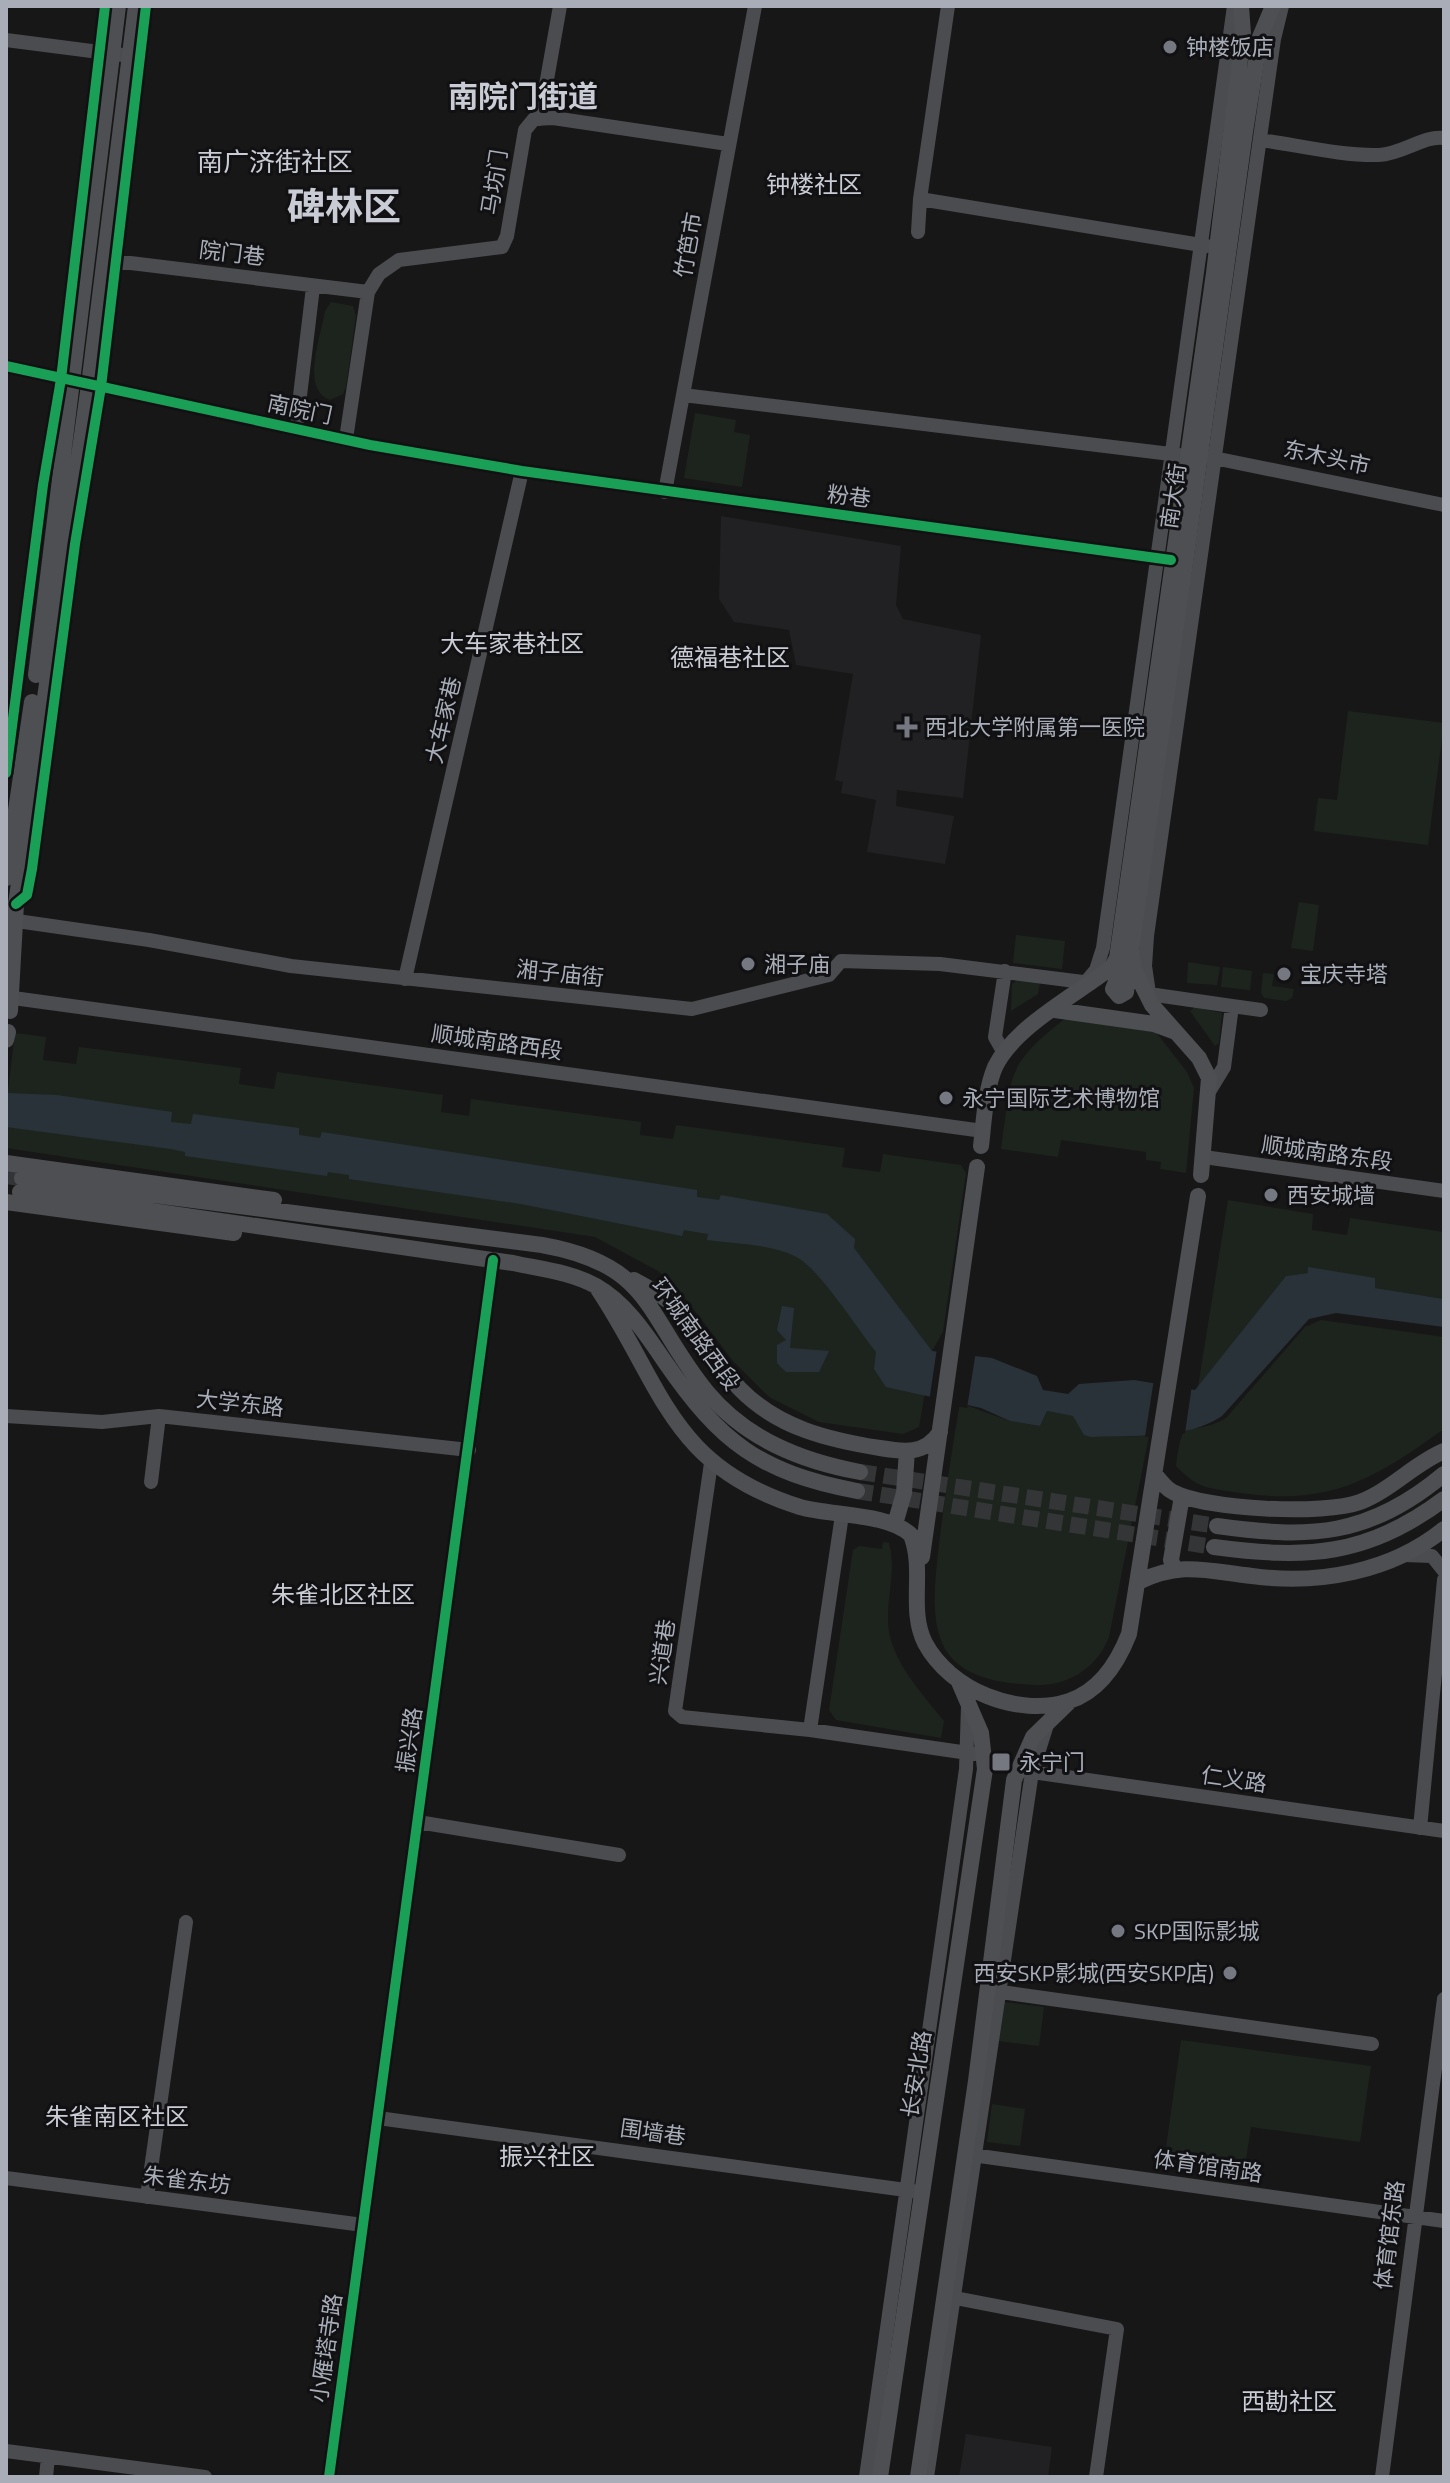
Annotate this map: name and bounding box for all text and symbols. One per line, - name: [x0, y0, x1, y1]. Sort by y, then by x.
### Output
- place label: 钟楼饭店: [1186, 30, 1274, 64]
- marker: 钟楼饭店: [1161, 38, 1179, 56]
- district label: 南院门街道: [448, 73, 598, 119]
- district label: 南广济街社区: [197, 142, 353, 181]
- street label: 马坊门: [472, 147, 516, 217]
- district label: 钟楼社区: [766, 166, 862, 202]
- district label: 碑林区: [287, 177, 401, 235]
- street label: 竹笆市: [666, 210, 710, 280]
- street label: 院门巷: [197, 232, 267, 274]
- street label: 南院门: [264, 386, 336, 432]
- street label: 东木头市: [1280, 431, 1374, 483]
- street label: 南大街: [1152, 461, 1194, 531]
- street label: 粉巷: [825, 476, 873, 516]
- district label: 大车家巷社区: [440, 625, 584, 661]
- district label: 德福巷社区: [670, 639, 790, 675]
- street label: 大车家巷: [417, 673, 469, 767]
- place label: 西北大学附属第一医院: [925, 710, 1145, 744]
- marker: 西北大学附属第一医院: [896, 716, 918, 738]
- place label: 湘子庙: [764, 947, 830, 981]
- street label: 湘子庙街: [514, 951, 606, 995]
- marker: 湘子庙: [739, 955, 757, 973]
- place label: 宝庆寺塔: [1300, 957, 1388, 991]
- marker: 宝庆寺塔: [1275, 965, 1293, 983]
- street label: 顺城南路西段: [429, 1016, 565, 1068]
- place label: 永宁国际艺术博物馆: [962, 1081, 1160, 1115]
- marker: 永宁国际艺术博物馆: [937, 1089, 955, 1107]
- street label: 顺城南路东段: [1259, 1127, 1395, 1179]
- place label: 西安城墙: [1287, 1178, 1375, 1212]
- marker: 西安城墙: [1262, 1186, 1280, 1204]
- street label: 环城南路西段: [643, 1271, 749, 1397]
- street label: 大学东路: [194, 1381, 286, 1425]
- district label: 朱雀北区社区: [271, 1576, 415, 1612]
- street label: 兴道巷: [641, 1617, 683, 1687]
- street label: 振兴路: [388, 1705, 430, 1775]
- place label: 永宁门: [1019, 1745, 1085, 1779]
- marker: 永宁门: [990, 1751, 1012, 1773]
- street label: 仁义路: [1199, 1758, 1269, 1800]
- place label: SKP国际影城: [1134, 1914, 1260, 1948]
- marker: SKP国际影城: [1109, 1922, 1127, 1940]
- place label: 西安SKP影城(西安SKP店): [973, 1956, 1214, 1990]
- marker: 西安SKP影城(西安SKP店): [1221, 1964, 1239, 1982]
- street label: 长安北路: [892, 2028, 940, 2120]
- district label: 朱雀南区社区: [45, 2098, 189, 2134]
- street label: 围墙巷: [618, 2111, 688, 2153]
- district label: 振兴社区: [499, 2138, 595, 2174]
- street label: 体育馆南路: [1151, 2142, 1265, 2190]
- street label: 朱雀东坊: [141, 2158, 233, 2202]
- street label: 体育馆东路: [1365, 2178, 1413, 2292]
- street label: 小雁塔寺路: [302, 2291, 350, 2405]
- district label: 西勘社区: [1241, 2383, 1337, 2419]

